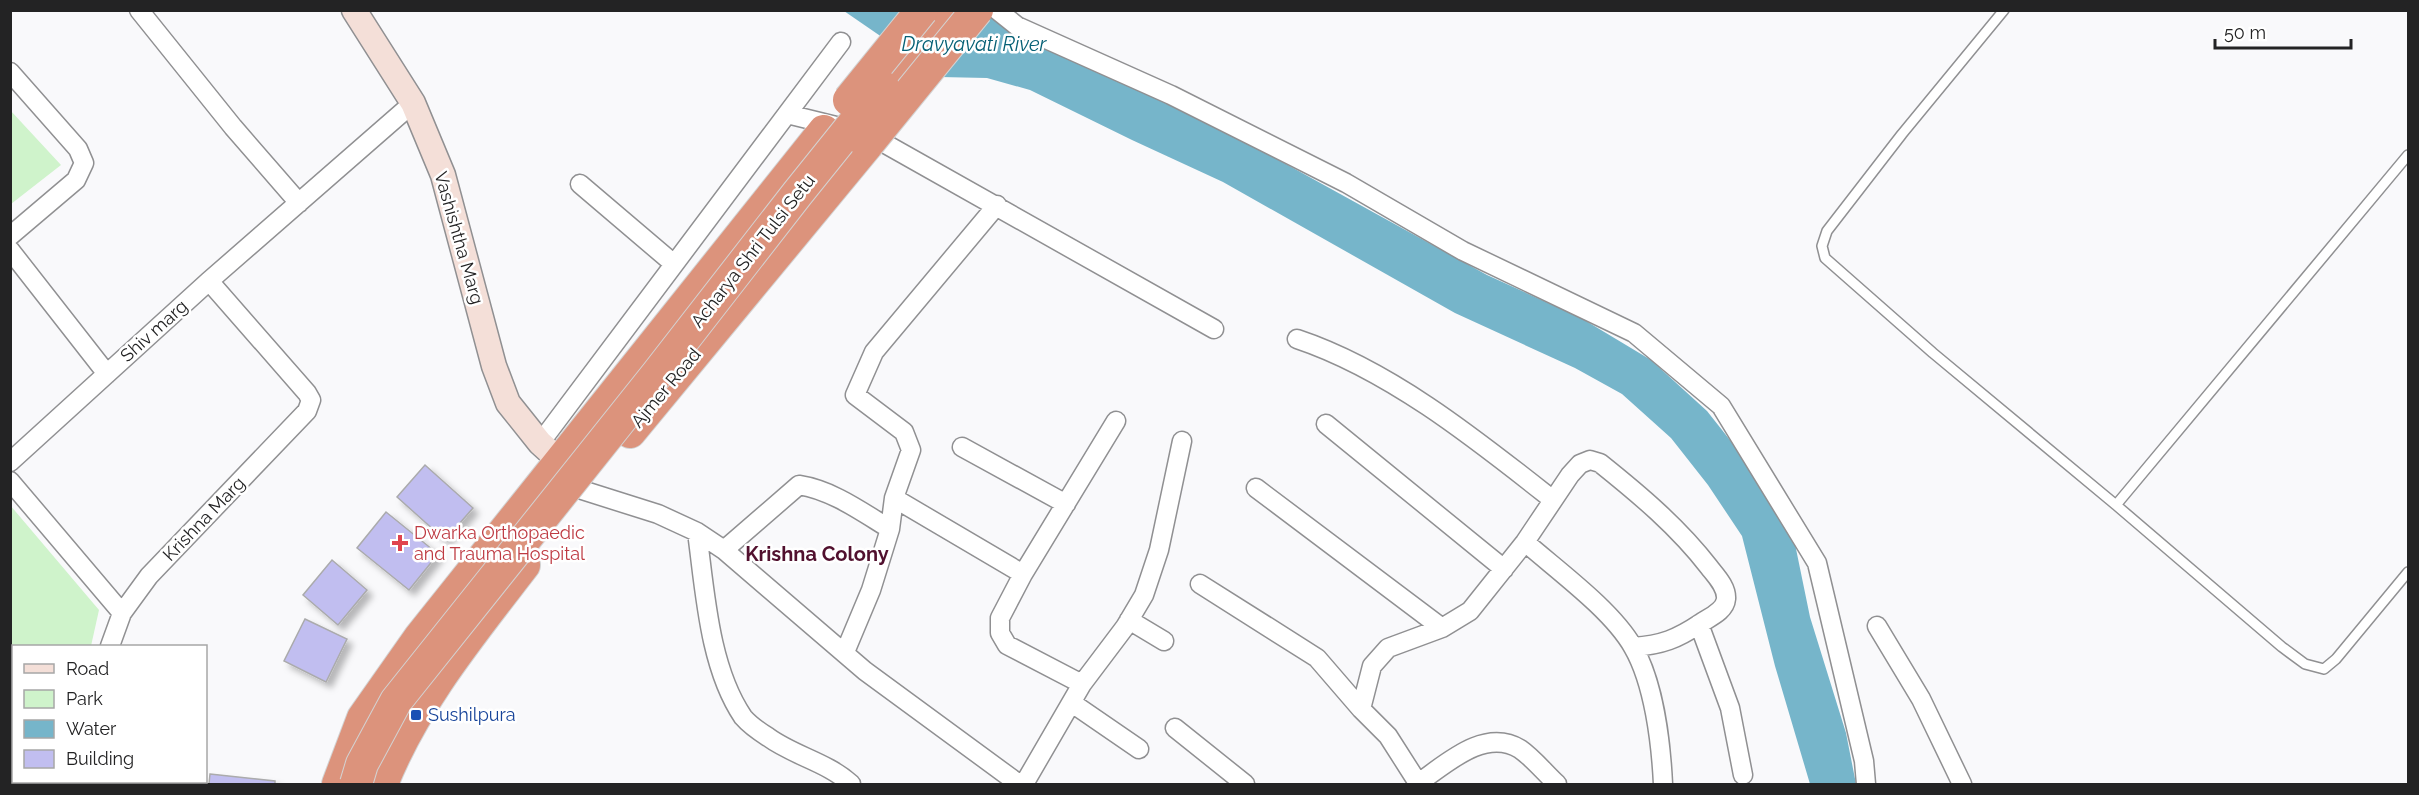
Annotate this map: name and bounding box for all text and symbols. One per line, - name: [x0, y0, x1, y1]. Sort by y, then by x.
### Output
- scale bar: [2215, 12, 2352, 50]
- text: 50 m: [2224, 22, 2266, 43]
- water label: Dravyavati River: [902, 32, 1048, 56]
- street label: Vashishtha Marg: [431, 169, 488, 307]
- street label: Acharya Shri Tulsi Setu: [686, 170, 819, 331]
- street label: Shiv marg: [116, 295, 191, 366]
- street label: Ajmer Road: [626, 344, 705, 432]
- street label: Krishna Marg: [158, 472, 249, 565]
- place label: Dwarka Orthopaedic and Trauma Hospital: [414, 522, 585, 564]
- marker: Dwarka Orthopaedic and Trauma Hospital: [391, 534, 409, 552]
- district label: Krishna Colony: [745, 542, 889, 566]
- legend: [12, 645, 207, 783]
- text: Road: [66, 658, 109, 679]
- text: Park: [66, 688, 103, 709]
- place label: Sushilpura: [428, 704, 516, 725]
- marker: Sushilpura: [409, 708, 423, 722]
- text: Water: [66, 718, 117, 739]
- text: Building: [66, 748, 134, 769]

